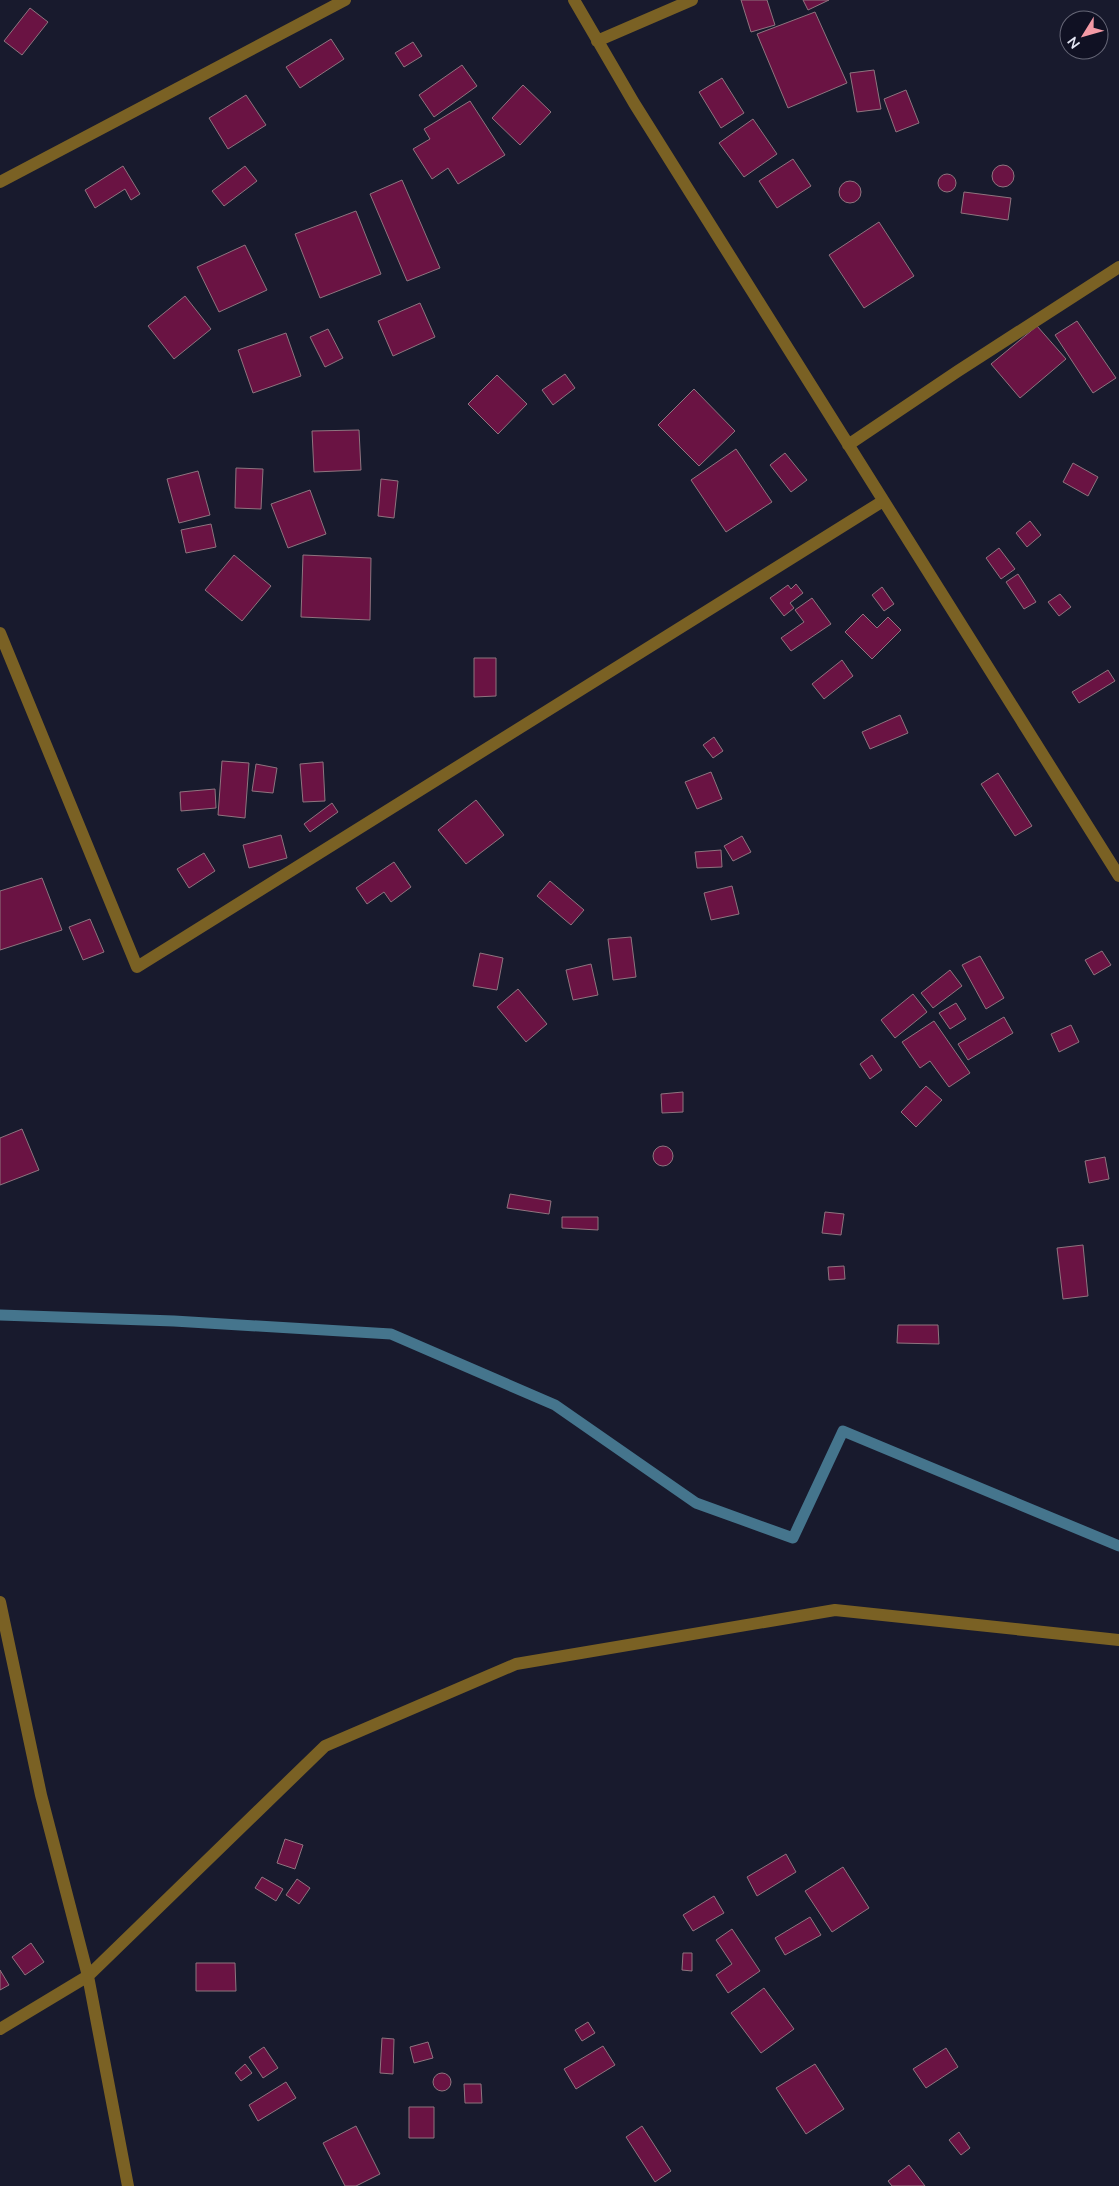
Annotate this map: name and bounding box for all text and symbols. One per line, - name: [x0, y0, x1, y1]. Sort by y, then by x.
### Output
- north arrow: [1059, 10, 1109, 60]
- text: N: [1063, 33, 1084, 52]

